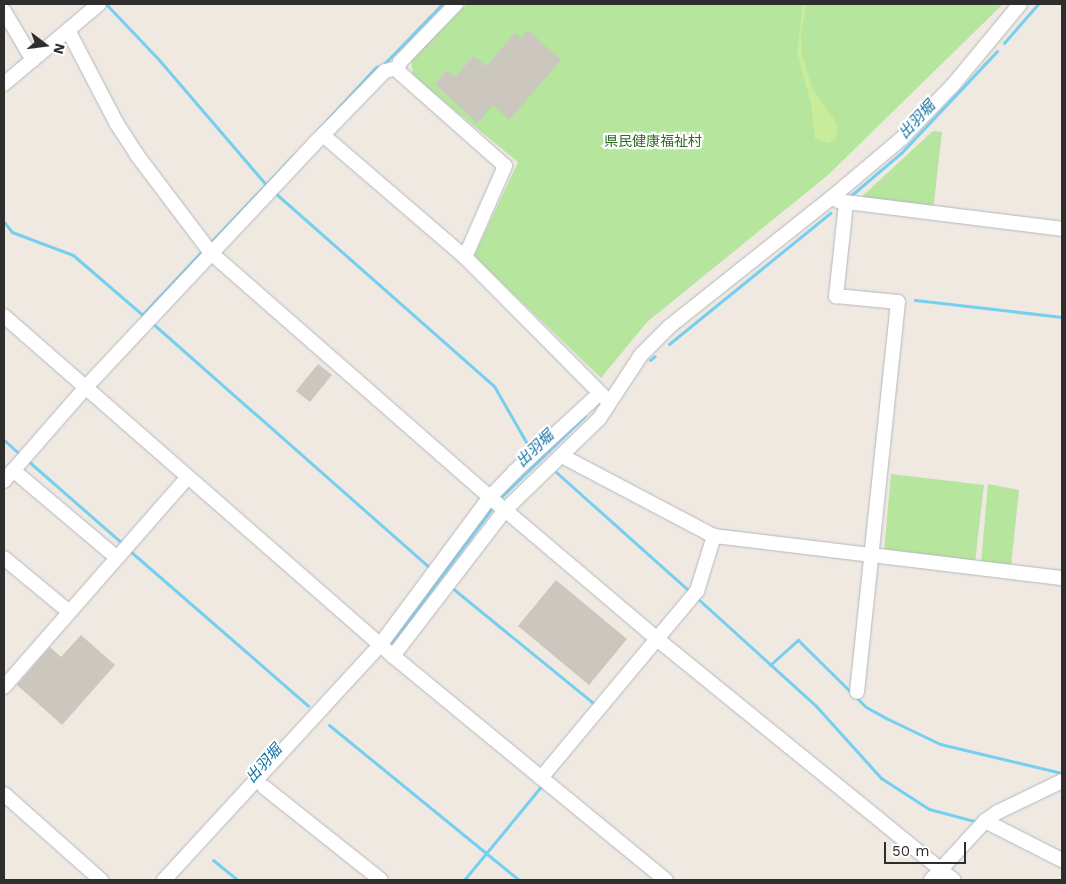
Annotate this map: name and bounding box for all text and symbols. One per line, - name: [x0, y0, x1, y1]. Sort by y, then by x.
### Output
- north arrow: [20, 20, 70, 70]
- text: N: [50, 42, 69, 56]
- water label: 出羽堀: [895, 97, 939, 143]
- park label: 県民健康福祉村: [604, 133, 702, 149]
- water label: 出羽堀: [513, 427, 557, 471]
- water label: 出羽堀: [242, 741, 286, 787]
- scale bar: [886, 832, 968, 864]
- text: 50 m: [892, 842, 929, 860]

